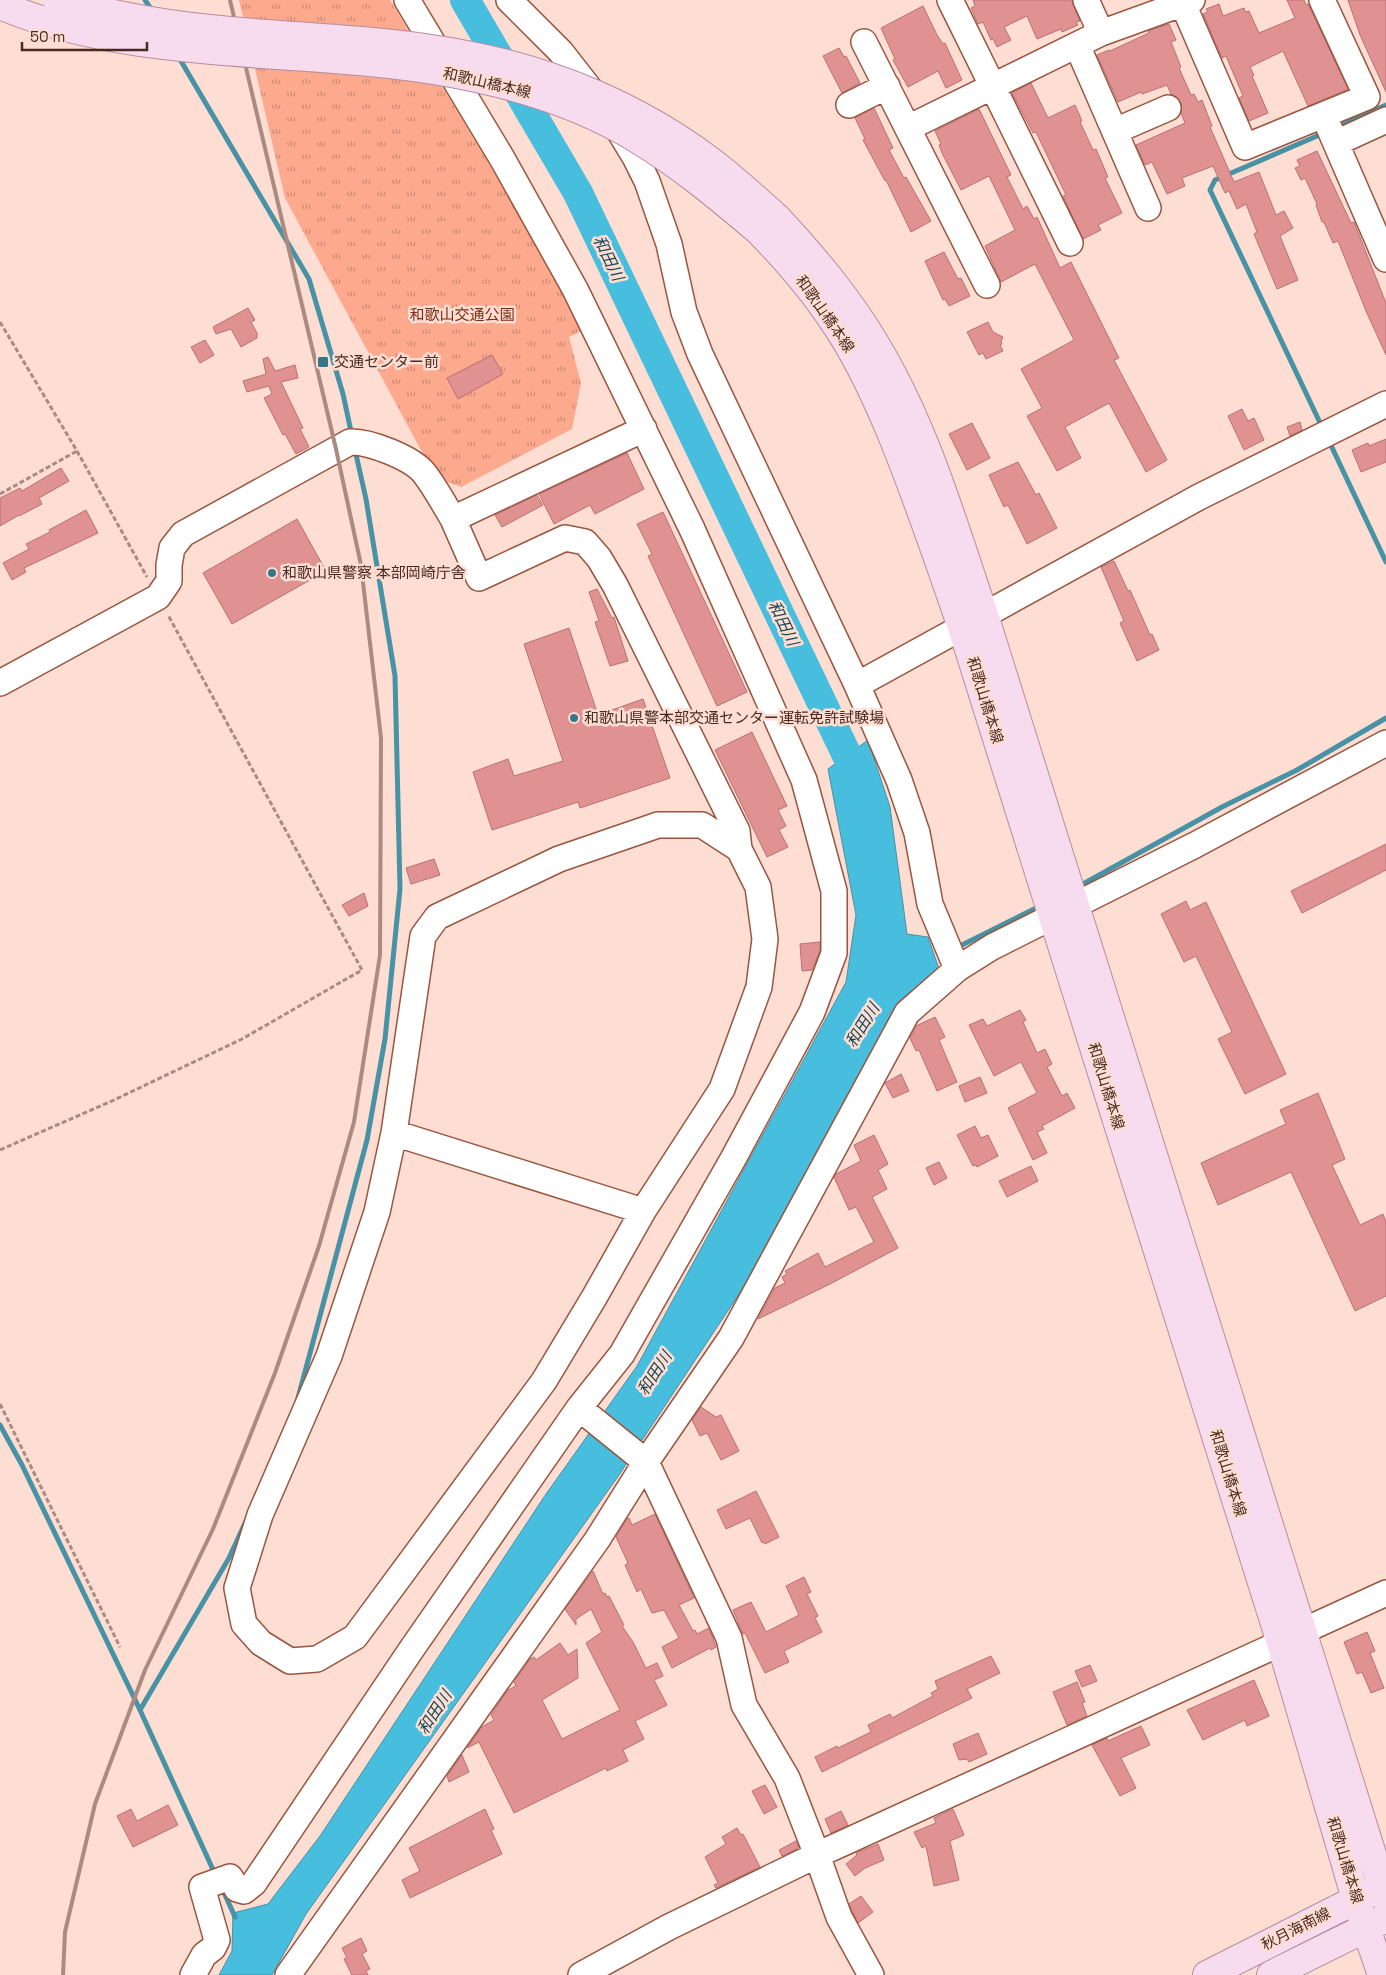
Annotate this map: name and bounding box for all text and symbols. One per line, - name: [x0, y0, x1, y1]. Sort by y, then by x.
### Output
- scale bar: [22, 20, 148, 52]
- text: 50 m: [30, 27, 65, 46]
- street label: 和歌山橋本線: [441, 63, 533, 102]
- water label: 和田川: [589, 232, 629, 286]
- street label: 和歌山橋本線: [792, 271, 859, 356]
- park label: 和歌山交通公園: [409, 305, 515, 324]
- place label: 交通センター前: [334, 352, 439, 371]
- marker: 交通センター前: [316, 355, 330, 369]
- place label: 和歌山県警察 本部岡崎庁舎: [282, 563, 466, 582]
- marker: 和歌山県警察 本部岡崎庁舎: [266, 567, 278, 579]
- water label: 和田川: [764, 597, 804, 651]
- street label: 和歌山橋本線: [963, 654, 1008, 746]
- place label: 和歌山県警本部交通センター運転免許試験場: [584, 708, 884, 727]
- marker: 和歌山県警本部交通センター運転免許試験場: [568, 712, 580, 724]
- water label: 和田川: [841, 998, 885, 1051]
- street label: 和歌山橋本線: [1084, 1040, 1129, 1132]
- water label: 和田川: [633, 1346, 677, 1399]
- street label: 和歌山橋本線: [1206, 1427, 1251, 1519]
- water label: 和田川: [413, 1685, 457, 1738]
- street label: 和歌山橋本線: [1323, 1814, 1368, 1906]
- street label: 秋月海南線: [1258, 1903, 1334, 1954]

